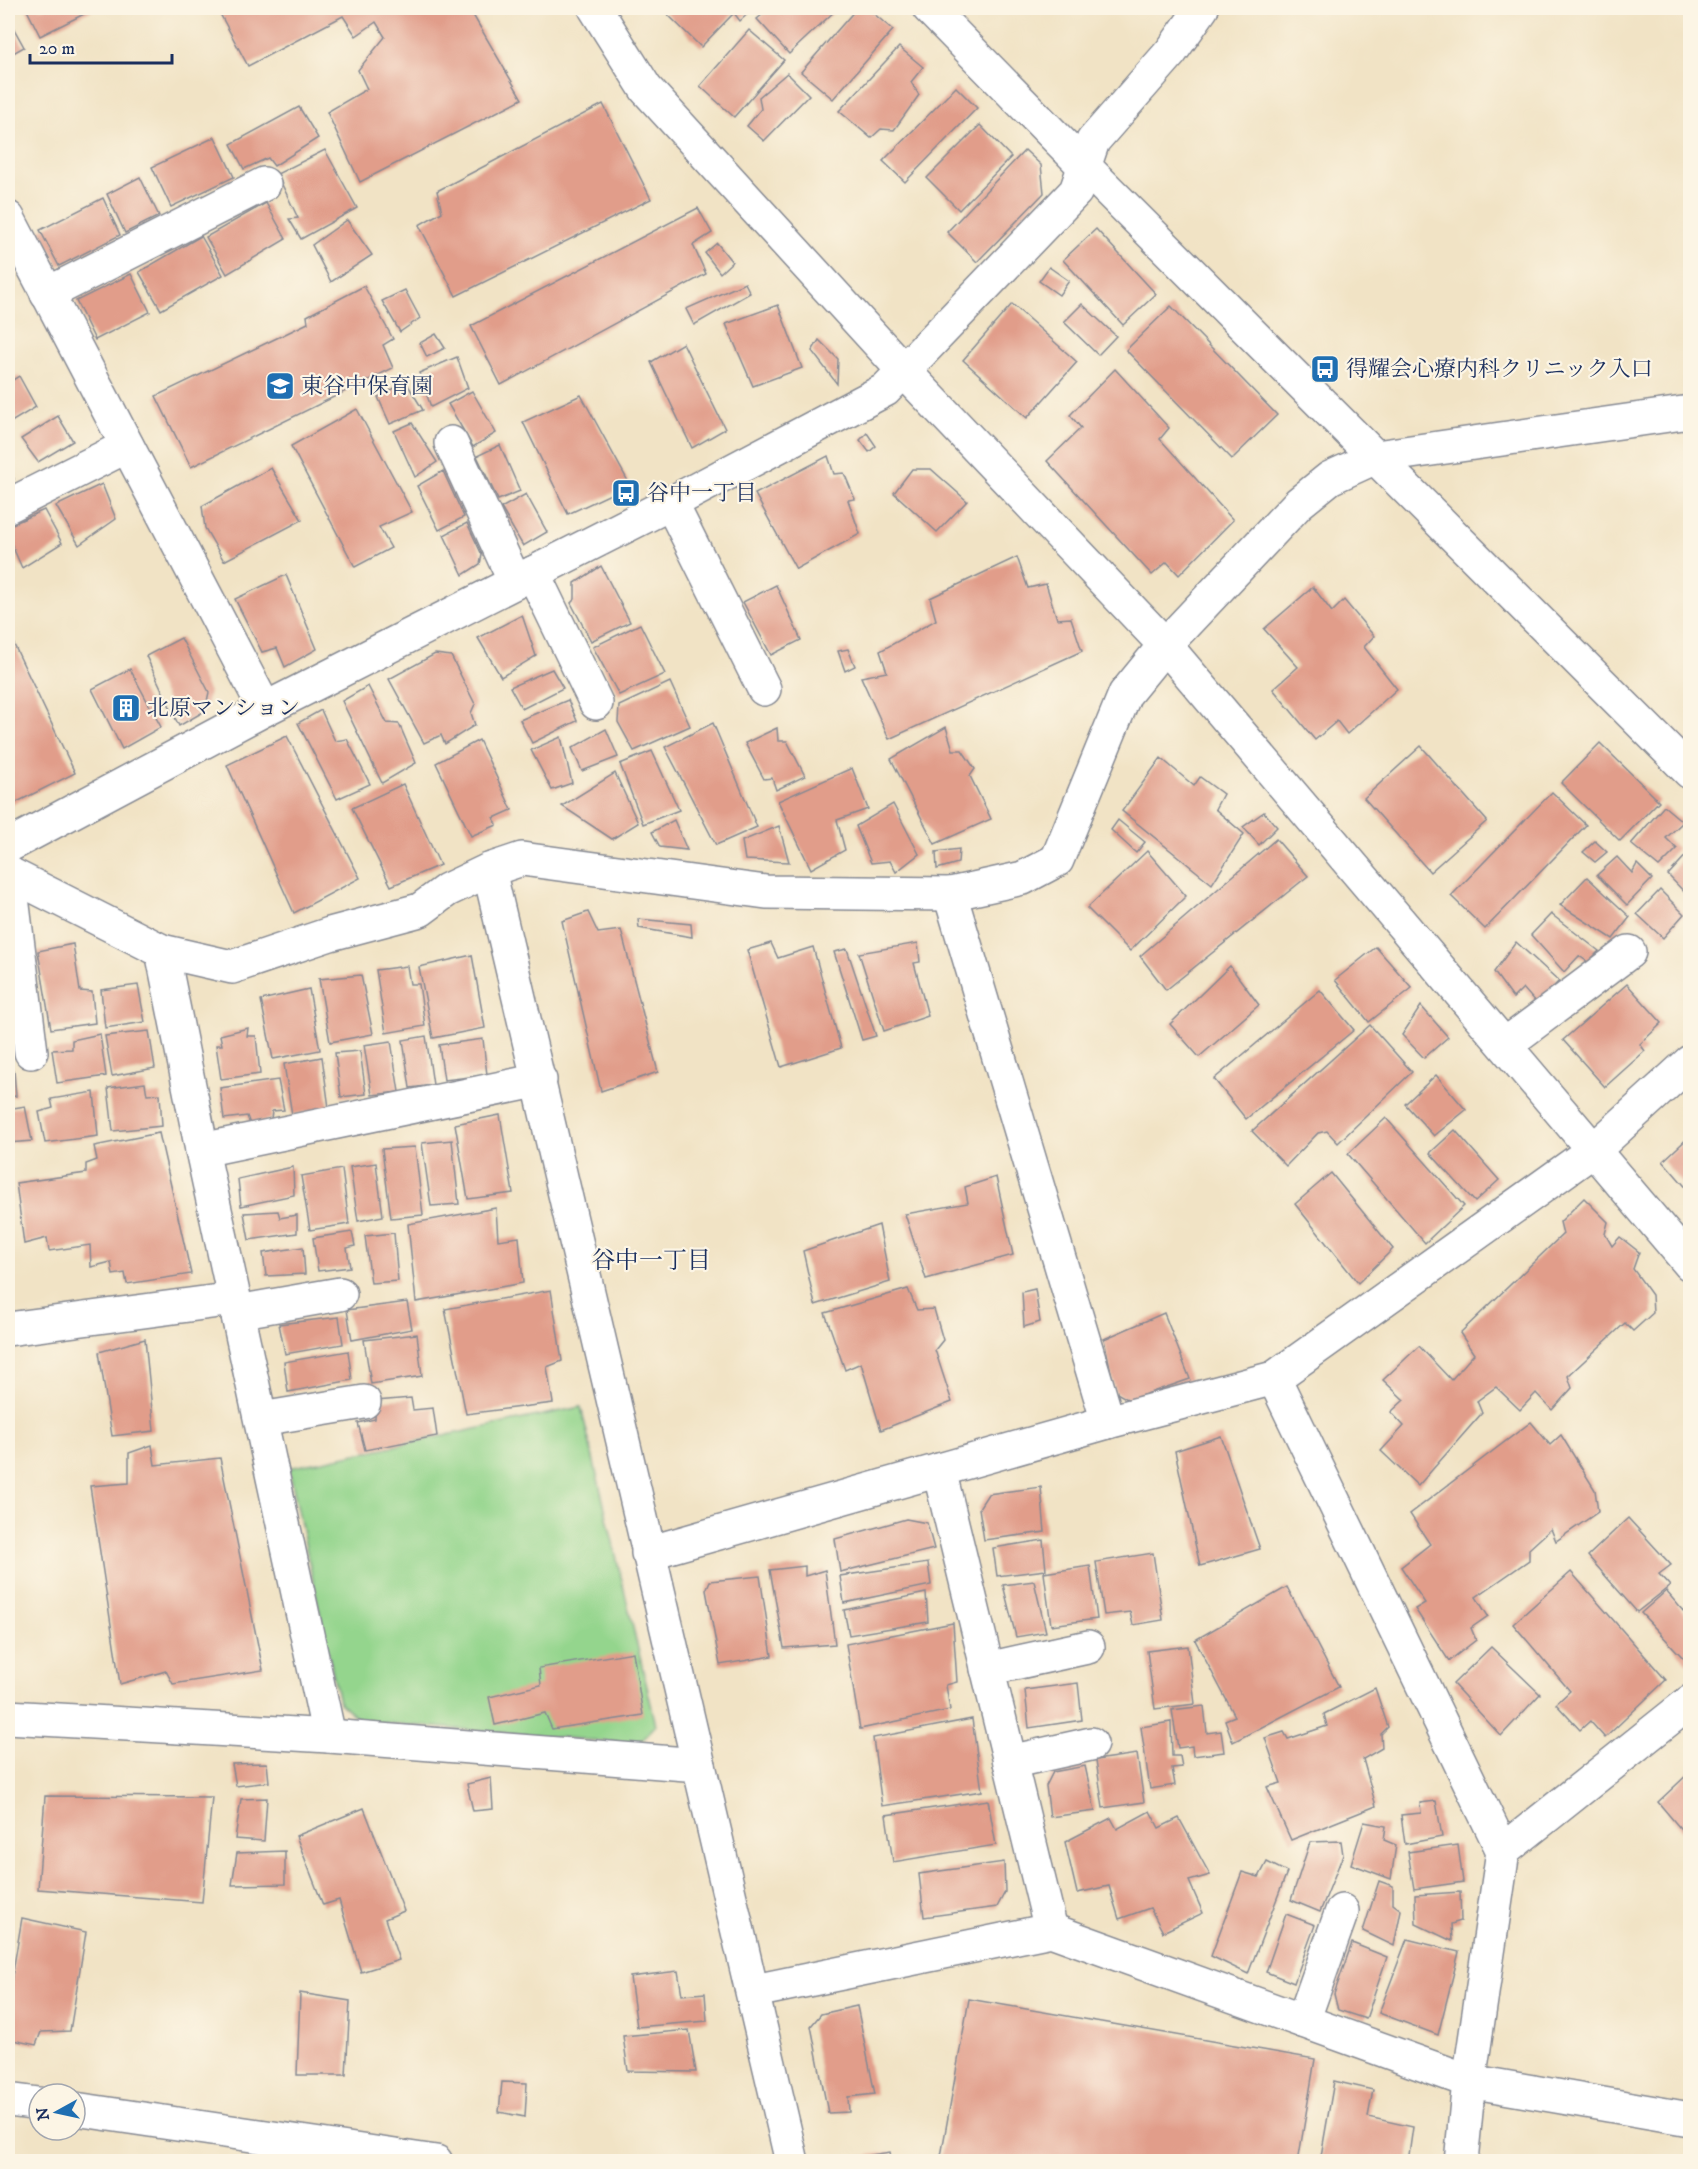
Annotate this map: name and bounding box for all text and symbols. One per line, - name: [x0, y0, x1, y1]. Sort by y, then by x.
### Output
- scale bar: [30, 27, 172, 65]
- text: 20 m: [39, 38, 75, 60]
- bus stop icon: 得耀会心療内科クリニック入口: [1309, 353, 1341, 385]
- place label: 得耀会心療内科クリニック入口: [1346, 356, 1653, 383]
- school or university icon: 東谷中保育園: [264, 370, 296, 402]
- place label: 東谷中保育園: [301, 373, 433, 400]
- bus stop icon: 谷中一丁目: [610, 477, 642, 509]
- place label: 谷中一丁目: [647, 480, 757, 507]
- building icon: 北原マンション: [110, 692, 142, 724]
- place label: 北原マンション: [147, 695, 300, 722]
- district label: 谷中一丁目: [591, 1246, 711, 1276]
- north arrow: [27, 2082, 87, 2142]
- text: N: [32, 2106, 54, 2122]

